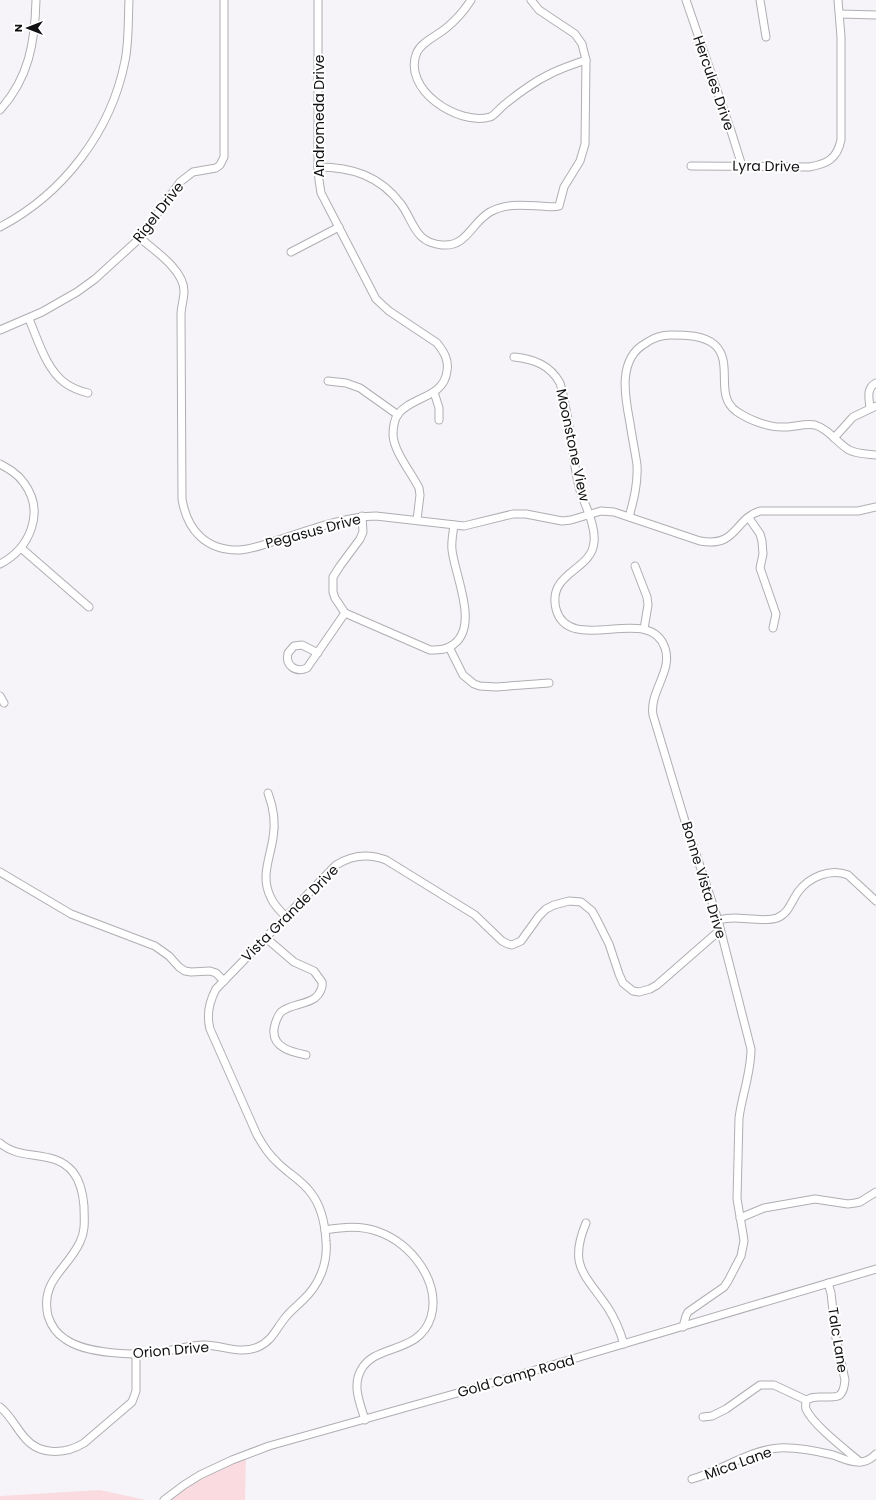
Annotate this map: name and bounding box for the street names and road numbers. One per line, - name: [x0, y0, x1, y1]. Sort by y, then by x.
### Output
- street label: Hercules Drive: [688, 33, 740, 134]
- street label: Andromeda Drive: [309, 54, 329, 177]
- street label: Lyra Drive: [732, 155, 800, 177]
- street label: Rigel Drive: [128, 177, 188, 247]
- street label: Moonstone View: [551, 387, 595, 504]
- street label: Pegasus Drive: [263, 509, 363, 553]
- street label: Bonne Vista Drive: [677, 819, 731, 941]
- street label: Vista Grande Drive: [237, 860, 343, 966]
- street label: Talc Lane: [823, 1306, 853, 1374]
- street label: Orion Drive: [132, 1337, 210, 1363]
- street label: Gold Camp Road: [455, 1350, 577, 1402]
- street label: Mica Lane: [702, 1441, 775, 1484]

